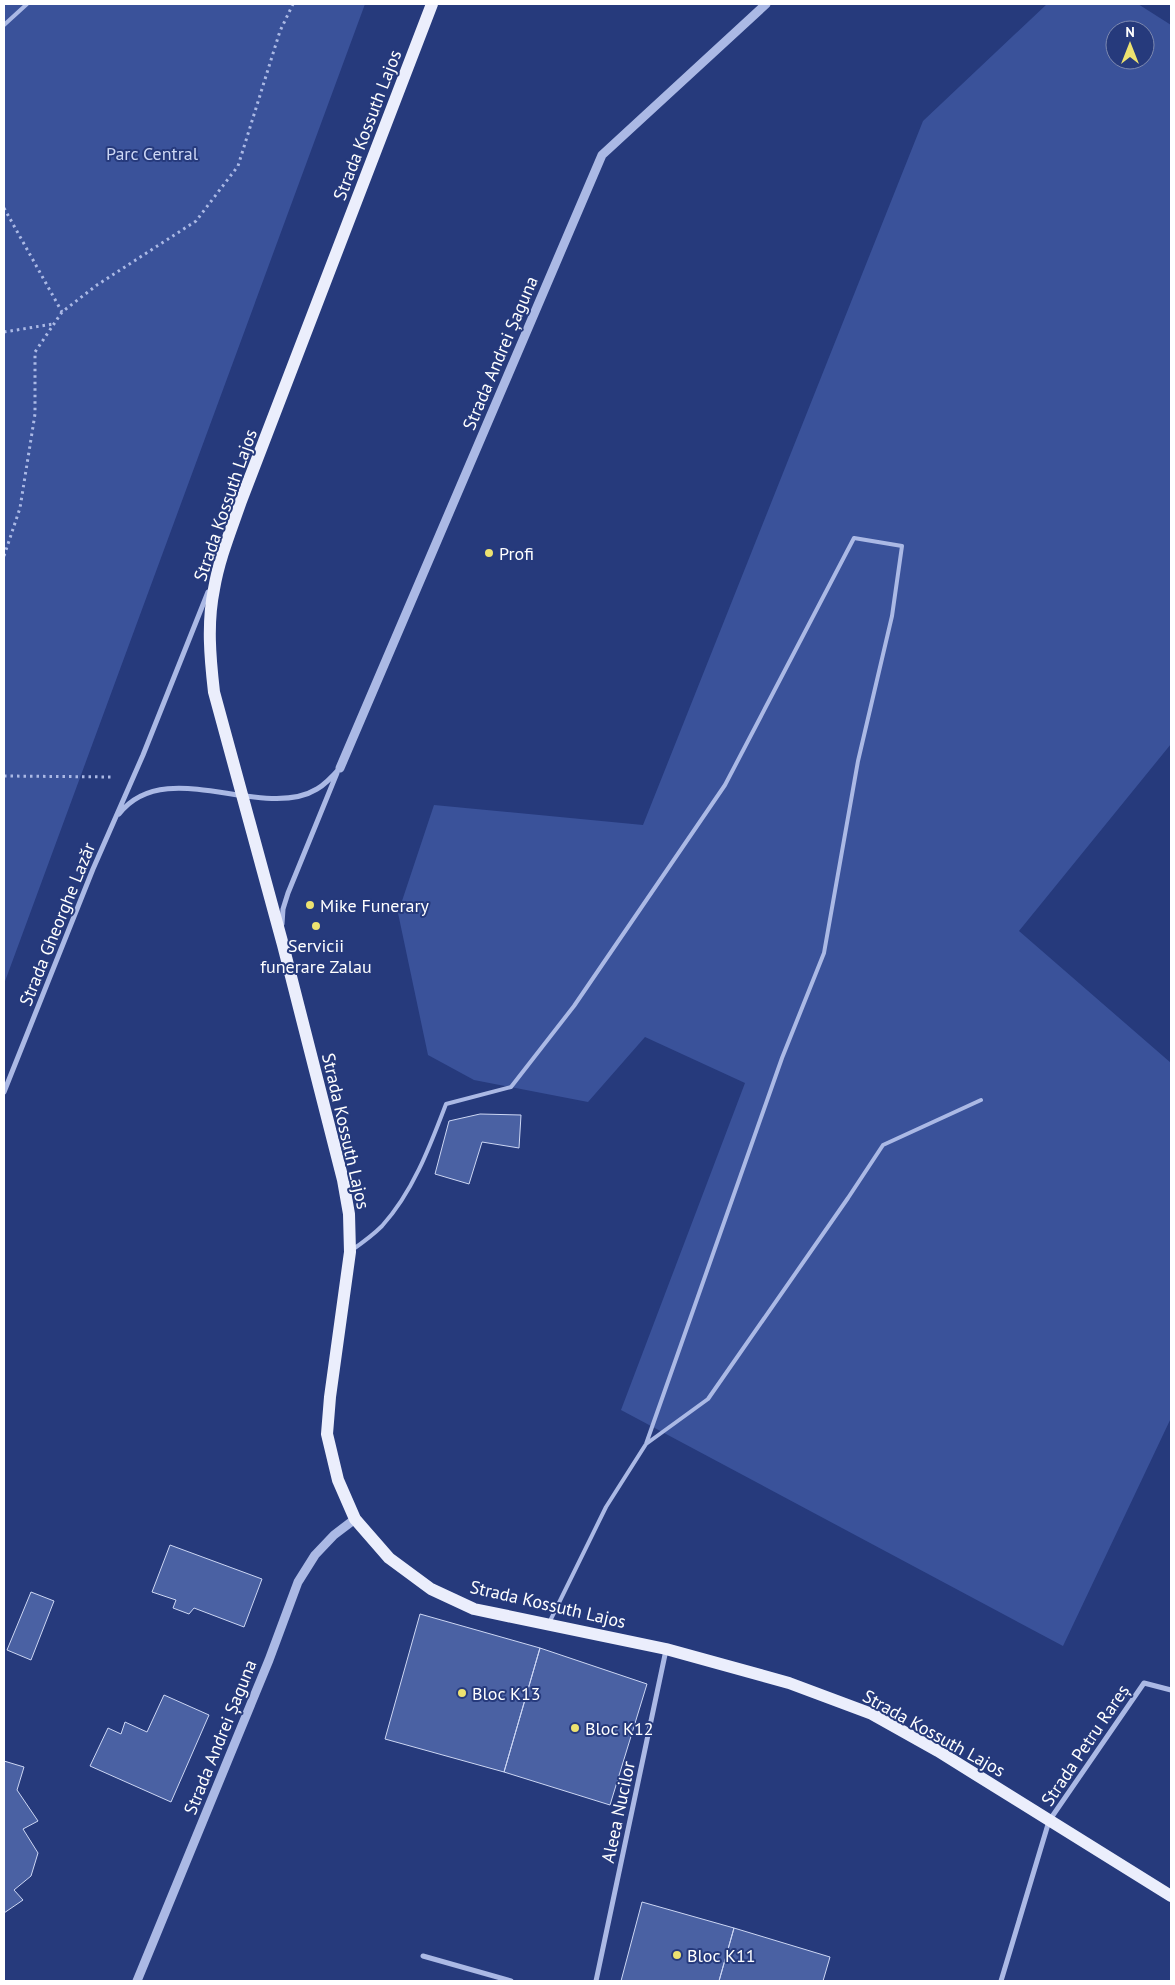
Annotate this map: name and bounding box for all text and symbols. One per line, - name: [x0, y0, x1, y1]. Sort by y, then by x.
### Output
- north arrow: [1105, 20, 1155, 70]
- text: N: [1125, 23, 1135, 41]
- street label: Strada Kossuth Lajos: [328, 46, 406, 204]
- park label: Parc Central: [106, 142, 199, 165]
- street label: Strada Andrei Șaguna: [457, 273, 543, 433]
- street label: Strada Kossuth Lajos: [188, 426, 262, 584]
- place label: Profi: [499, 542, 534, 565]
- marker: Profi: [483, 547, 495, 559]
- street label: Strada Gheorghe Lazăr: [14, 839, 100, 1009]
- place label: Mike Funerary: [320, 894, 430, 917]
- marker: Mike Funerary: [304, 899, 316, 911]
- marker: Servicii funerare Zalau: [310, 920, 322, 932]
- place label: Servicii funerare Zalau: [260, 934, 372, 978]
- street label: Strada Kossuth Lajos: [317, 1051, 375, 1211]
- street label: Strada Kossuth Lajos: [468, 1575, 628, 1633]
- street label: Strada Andrei Șaguna: [178, 1656, 262, 1818]
- street label: Strada Petru Rareș: [1036, 1680, 1134, 1810]
- place label: Bloc K13: [472, 1682, 541, 1705]
- street label: Strada Kossuth Lajos: [859, 1684, 1009, 1782]
- marker: Bloc K13: [456, 1687, 468, 1699]
- place label: Bloc K12: [585, 1717, 654, 1740]
- marker: Bloc K12: [569, 1722, 581, 1734]
- street label: Aleea Nucilor: [596, 1759, 640, 1865]
- place label: Bloc K11: [687, 1944, 756, 1967]
- marker: Bloc K11: [671, 1949, 683, 1961]

